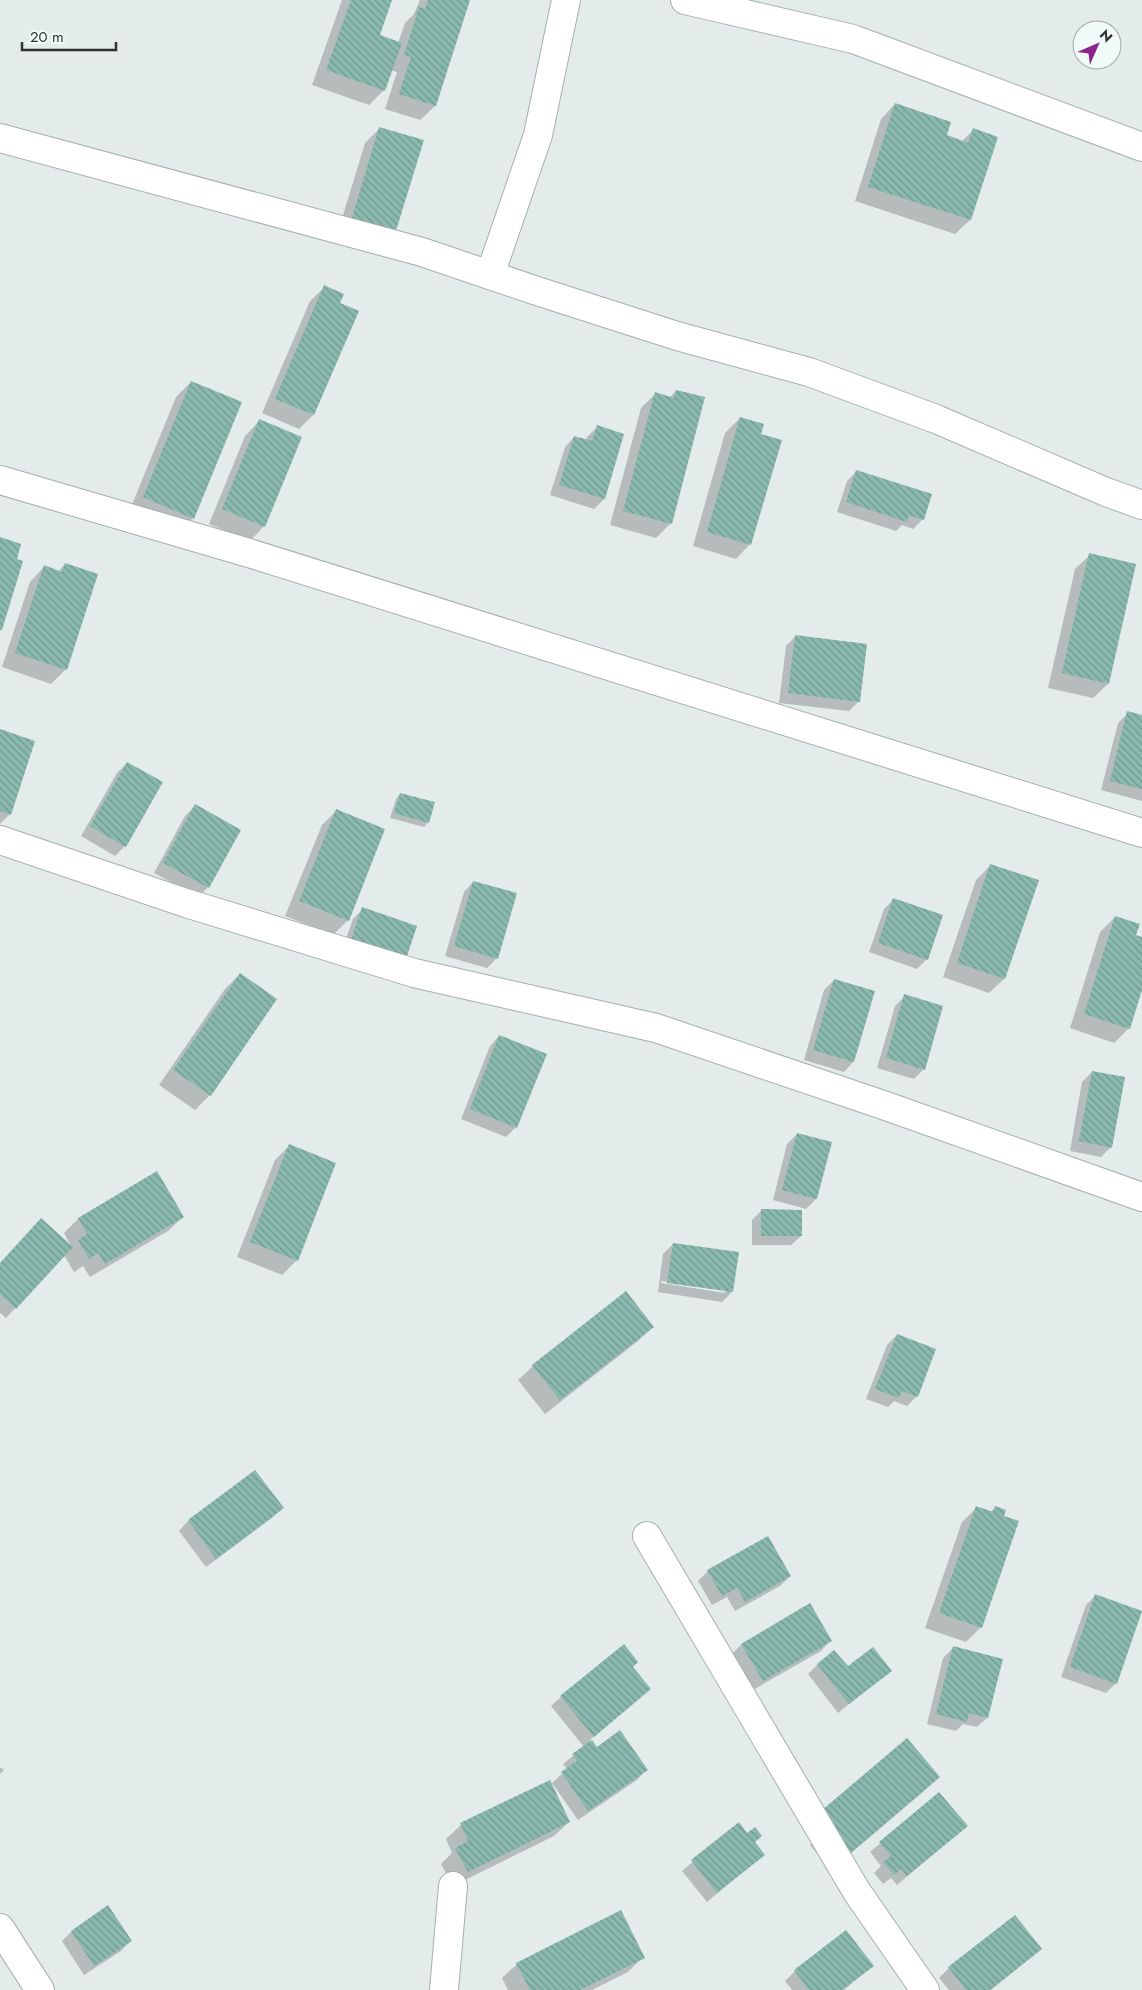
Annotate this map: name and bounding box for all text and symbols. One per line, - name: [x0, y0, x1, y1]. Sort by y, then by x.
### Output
- scale bar: [22, 20, 116, 52]
- north arrow: [1072, 20, 1122, 70]
- text: N: [1095, 25, 1117, 47]
- text: 20 m: [30, 26, 64, 48]

